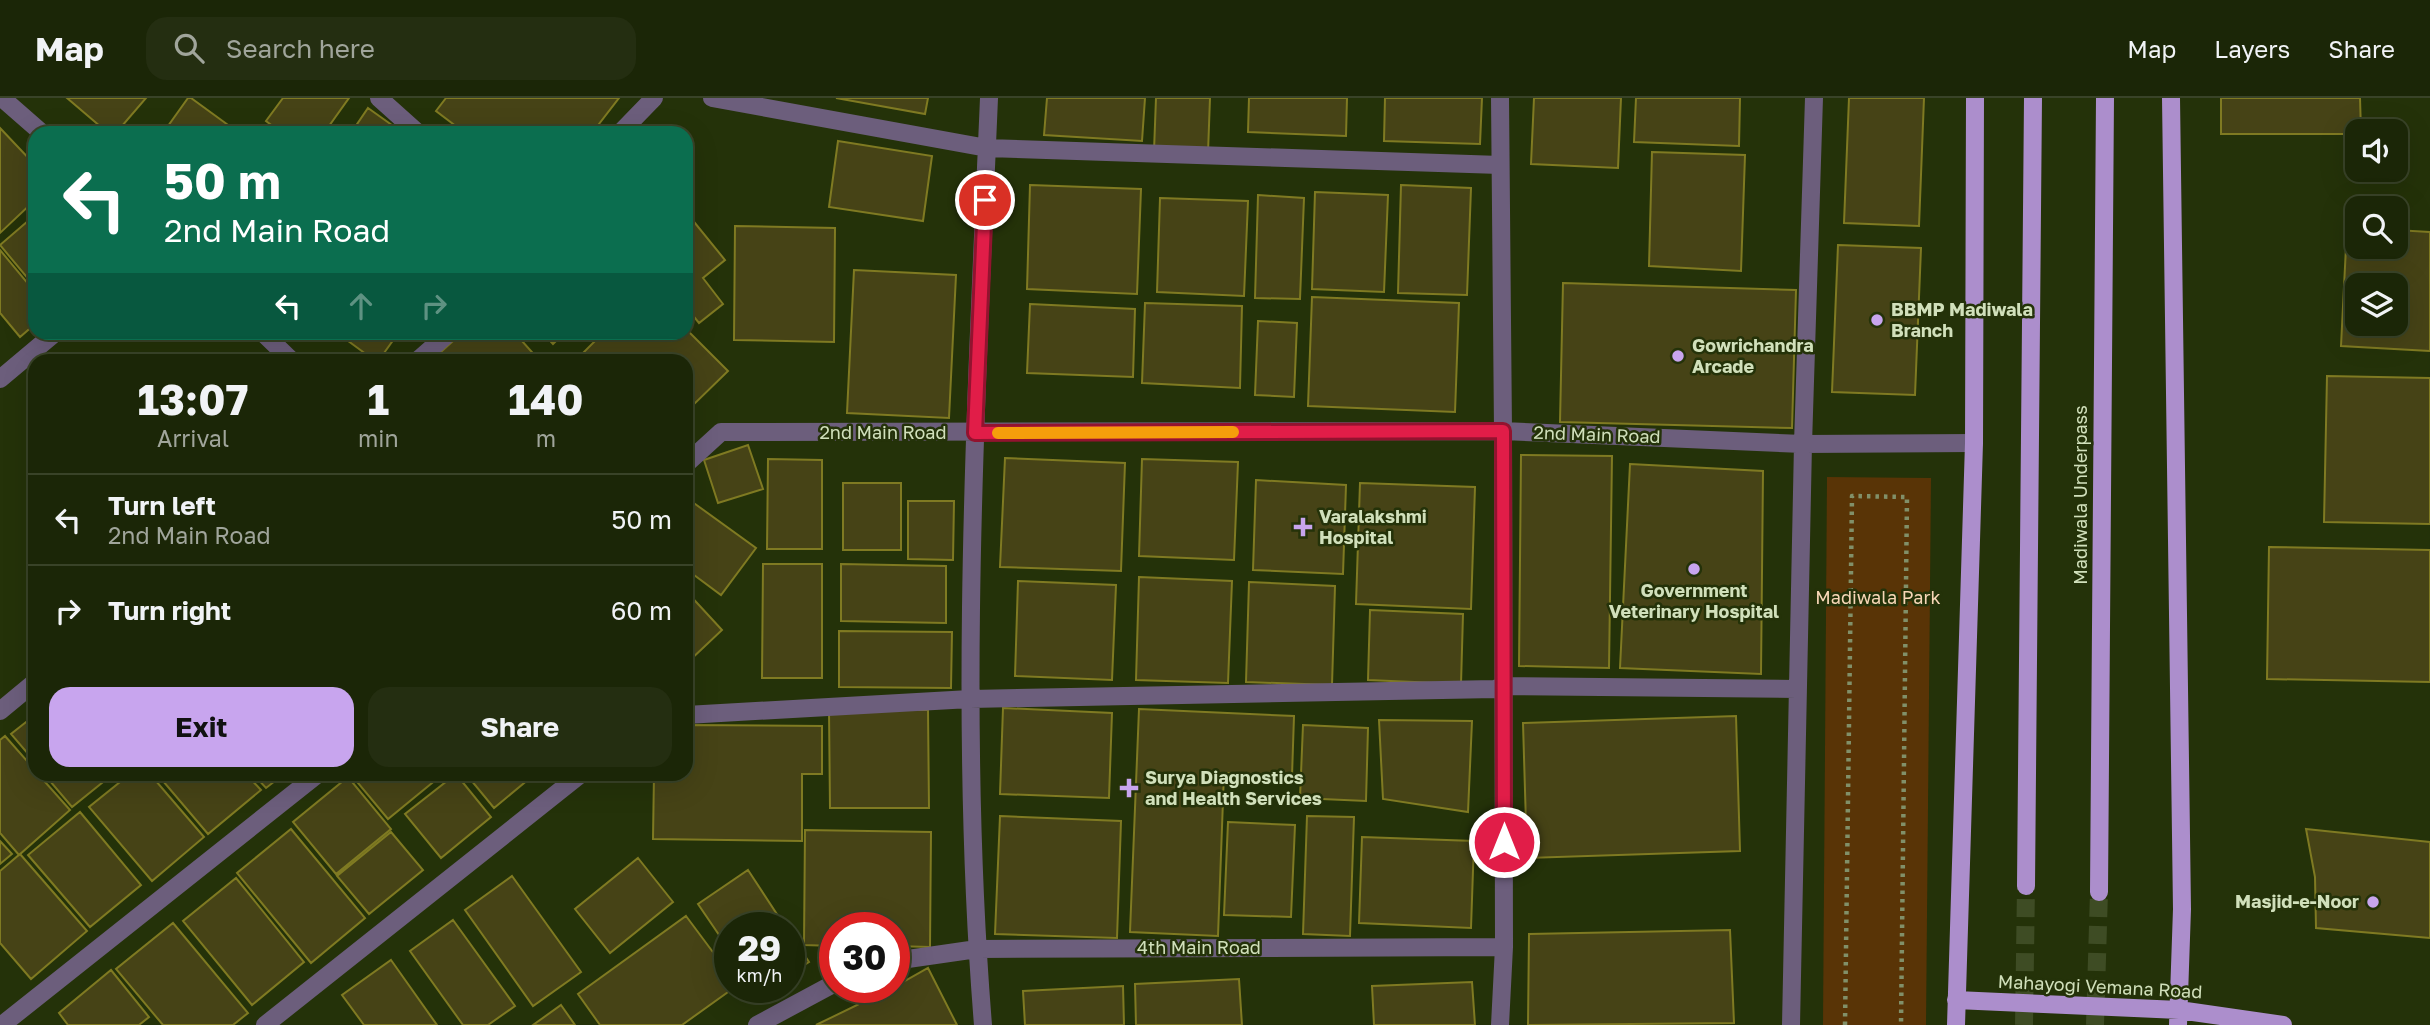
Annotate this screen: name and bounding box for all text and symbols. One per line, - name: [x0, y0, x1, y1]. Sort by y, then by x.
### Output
- search box: [146, 17, 636, 80]
- text: Map: [35, 29, 104, 68]
- icon: search: [170, 29, 208, 67]
- text: Search here: [226, 33, 375, 64]
- text: Map: [2127, 34, 2176, 63]
- text: Layers: [2214, 34, 2290, 63]
- text: Share: [2328, 34, 2395, 63]
- map controls: [2345, 119, 2408, 336]
- button: sound: [2345, 119, 2408, 182]
- text: 50 m: [164, 151, 281, 210]
- icon: left: [49, 154, 140, 245]
- pin: [955, 170, 1015, 230]
- icon: arrive: [966, 181, 1004, 219]
- button: search: [2345, 196, 2408, 259]
- text: 2nd Main Road: [164, 211, 390, 249]
- button: layers: [2345, 273, 2408, 336]
- icon: left: [269, 287, 307, 325]
- icon: ahead: [342, 287, 380, 325]
- icon: right: [415, 287, 453, 325]
- place label: BBMP Madiwala Branch: [1891, 298, 2033, 341]
- marker: BBMP Madiwala Branch: [1869, 312, 1885, 328]
- place label: Gowrichandra Arcade: [1692, 334, 1814, 377]
- marker: Gowrichandra Arcade: [1670, 348, 1686, 364]
- text: 13:07: [138, 374, 248, 424]
- text: 1: [368, 374, 389, 424]
- text: 140: [508, 374, 583, 424]
- street label: Madiwala Underpass: [2069, 405, 2091, 585]
- street label: 2nd Main Road: [819, 421, 947, 443]
- street label: 2nd Main Road: [1533, 421, 1661, 447]
- text: Arrival: [157, 424, 229, 452]
- text: min: [358, 424, 399, 452]
- text: m: [536, 424, 556, 452]
- text: Turn left: [108, 490, 216, 521]
- icon: left: [49, 501, 87, 539]
- text: 50 m: [611, 504, 672, 535]
- place label: Varalakshmi Hospital: [1319, 505, 1427, 548]
- marker: Varalakshmi Hospital: [1293, 517, 1313, 537]
- text: 2nd Main Road: [108, 521, 271, 549]
- marker: Government Veterinary Hospital: [1686, 561, 1702, 577]
- place label: Government Veterinary Hospital: [1609, 579, 1779, 622]
- park label: Madiwala Park: [1815, 586, 1941, 608]
- icon: right: [49, 592, 87, 630]
- text: Turn right: [108, 595, 231, 626]
- text: 60 m: [611, 595, 672, 626]
- button: Exit: [49, 687, 354, 767]
- button: Share: [368, 687, 672, 767]
- place label: Surya Diagnostics and Health Services: [1145, 766, 1322, 809]
- marker: Surya Diagnostics and Health Services: [1119, 778, 1139, 798]
- position arrow: [1467, 805, 1541, 879]
- place label: Masjid-e-Noor: [2235, 890, 2359, 912]
- marker: Masjid-e-Noor: [2365, 894, 2381, 910]
- speed limit sign: 30: [819, 912, 910, 1003]
- text: 29: [738, 927, 781, 969]
- street label: 4th Main Road: [1137, 936, 1261, 958]
- text: km/h: [737, 964, 782, 986]
- street label: Mahayogi Vemana Road: [1997, 970, 2203, 1002]

